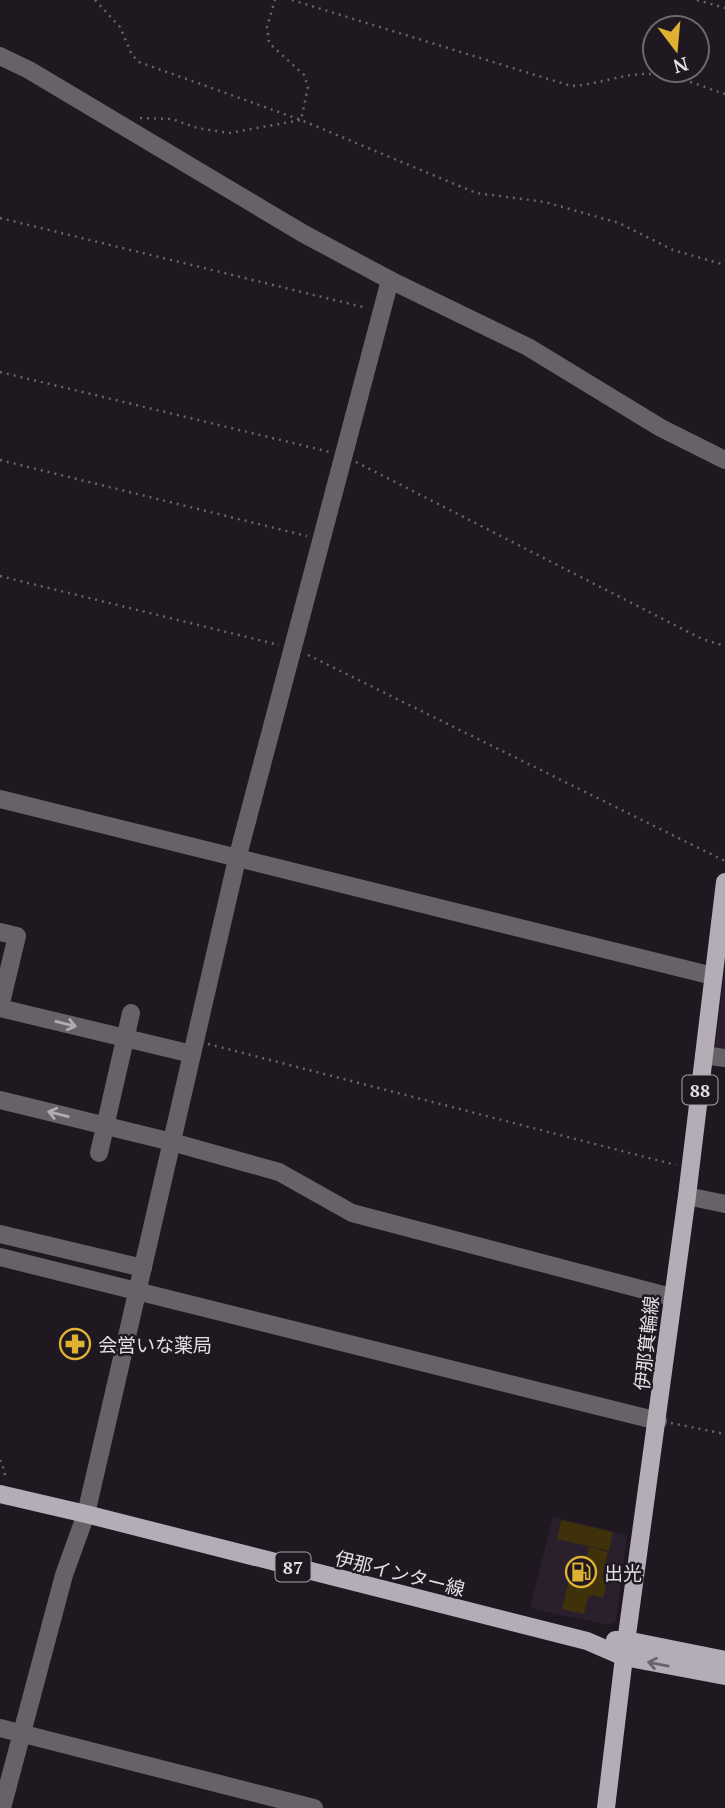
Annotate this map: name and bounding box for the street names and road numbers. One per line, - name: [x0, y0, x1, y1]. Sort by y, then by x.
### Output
- road number: 88: [682, 1076, 718, 1105]
- street label: 伊那箕輪線: [629, 1294, 663, 1392]
- street label: 伊那インター線: [332, 1545, 468, 1601]
- road number: 87: [276, 1552, 310, 1582]

